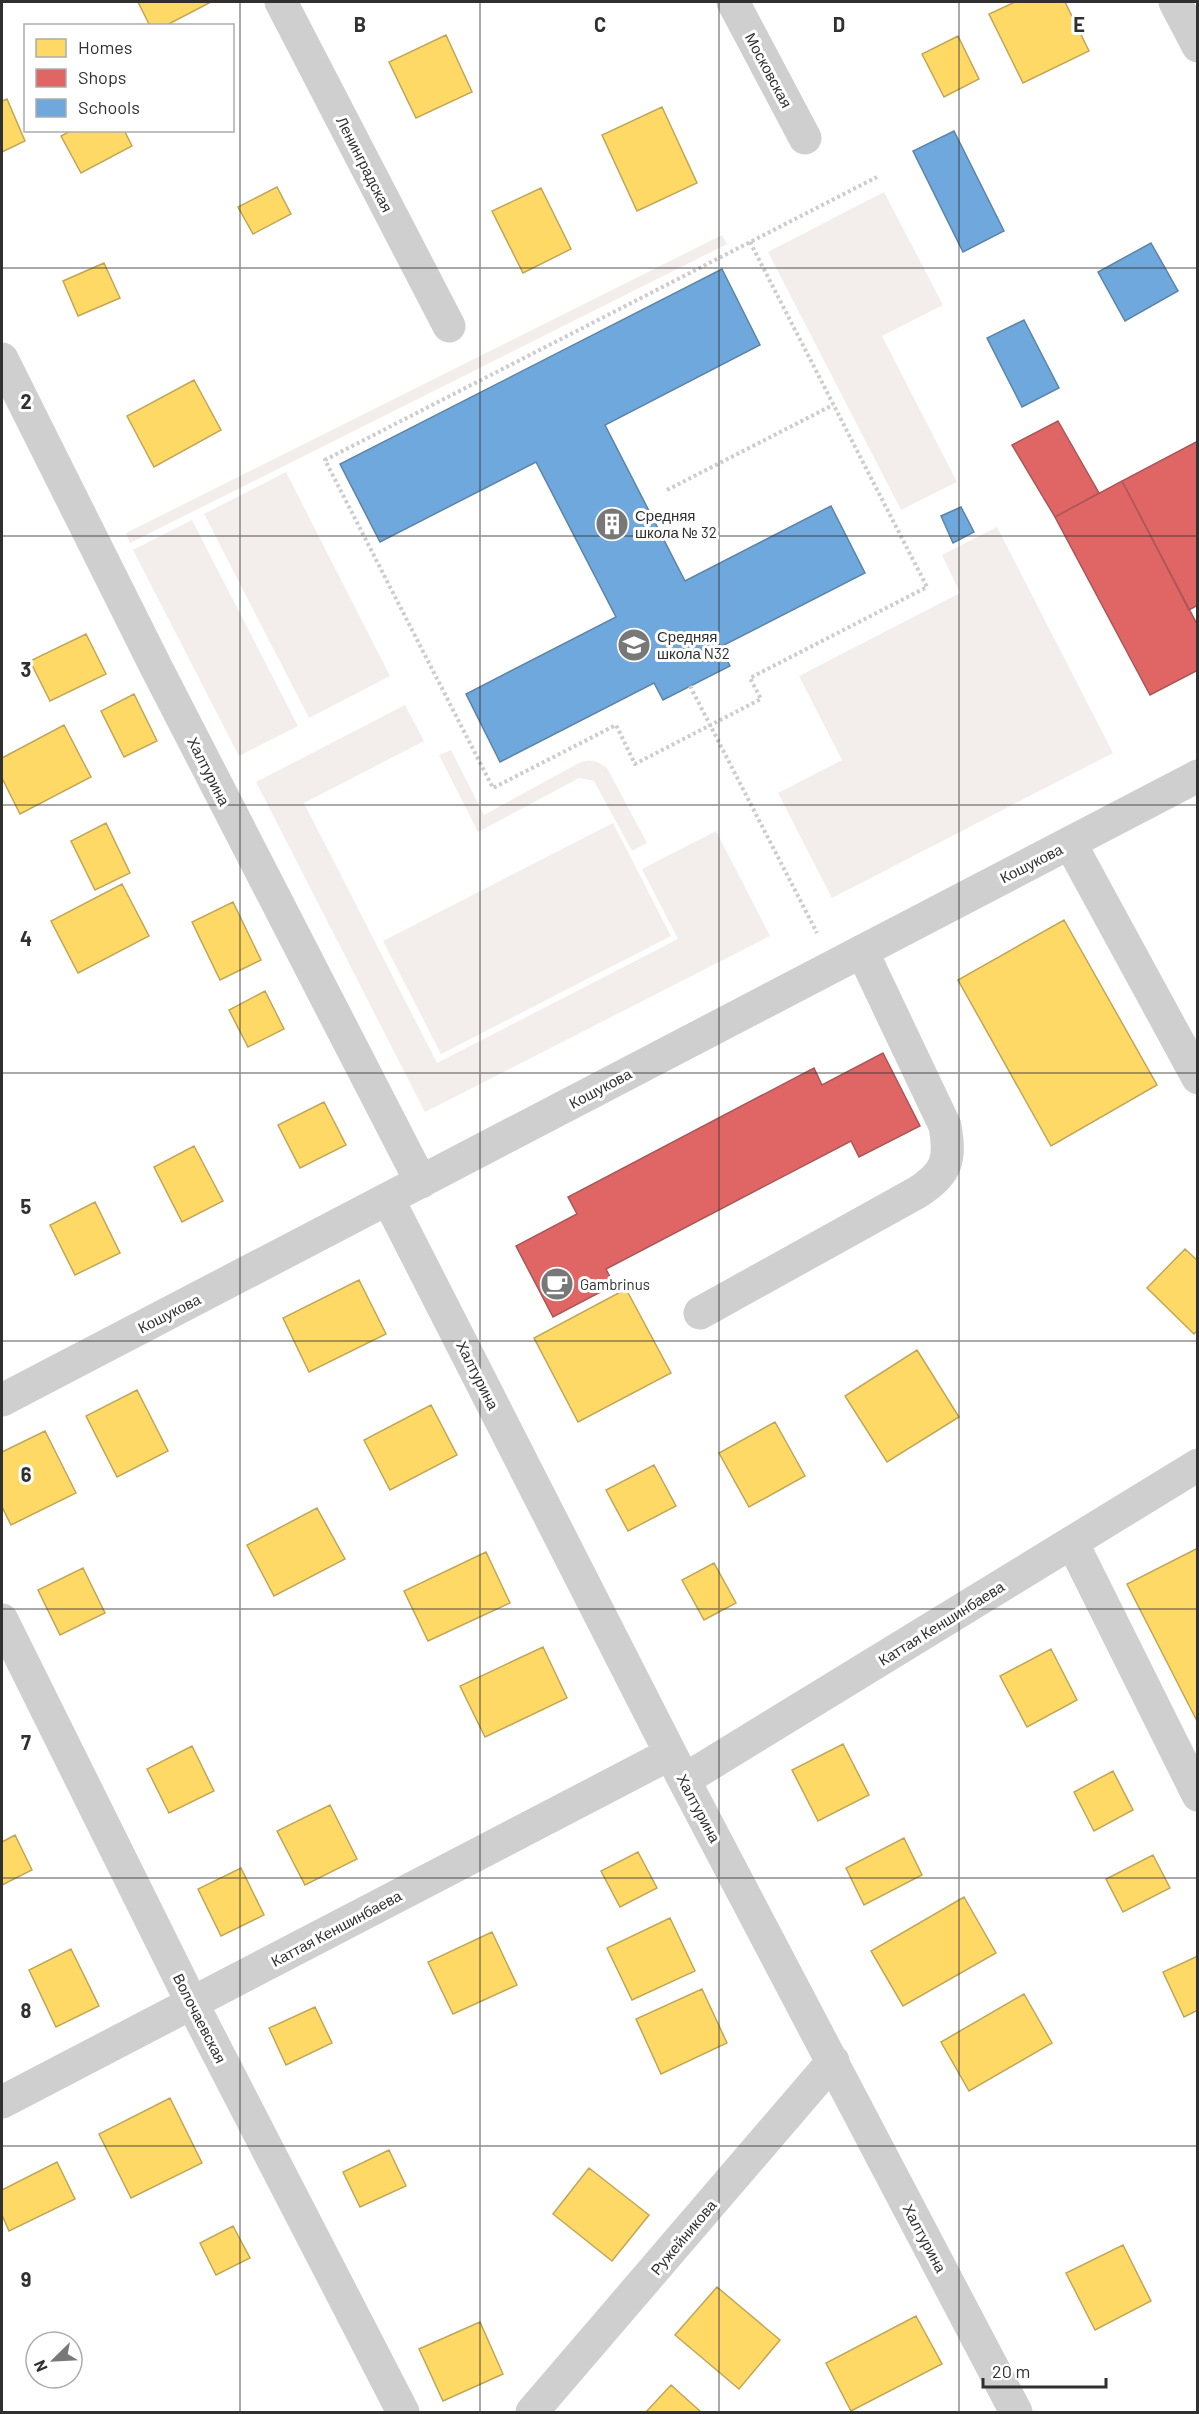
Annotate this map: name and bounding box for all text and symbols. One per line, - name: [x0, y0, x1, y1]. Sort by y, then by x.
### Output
- text: B: [354, 12, 366, 36]
- text: C: [594, 12, 606, 36]
- text: D: [833, 12, 845, 36]
- text: E: [1073, 12, 1085, 36]
- legend: [24, 24, 234, 132]
- street label: Московская: [742, 29, 796, 111]
- text: Homes: [78, 36, 132, 58]
- text: Shops: [78, 66, 127, 88]
- text: Schools: [78, 96, 140, 118]
- street label: Ленинградская: [333, 113, 397, 215]
- text: 2: [20, 389, 32, 413]
- building icon: Средняя школа № 32: [594, 506, 630, 542]
- place label: Средняя школа № 32: [635, 506, 717, 541]
- school or university icon: Средняя школа N32: [616, 627, 652, 663]
- place label: Средняя школа N32: [657, 627, 730, 662]
- text: 3: [21, 657, 31, 681]
- street label: Халтурина: [184, 734, 234, 809]
- street label: Кошукова: [997, 839, 1066, 886]
- text: 4: [20, 926, 32, 950]
- street label: Кошукова: [566, 1064, 635, 1112]
- text: 5: [21, 1194, 32, 1218]
- cafe icon: Gambrinus: [539, 1266, 575, 1302]
- place label: Gambrinus: [580, 1275, 650, 1293]
- street label: Кошукова: [135, 1289, 204, 1336]
- street label: Халтурина: [453, 1338, 503, 1413]
- text: 6: [21, 1462, 32, 1486]
- street label: Каттая Кеншинбаева: [875, 1577, 1008, 1669]
- text: 7: [21, 1730, 31, 1754]
- street label: Халтурина: [673, 1771, 725, 1846]
- street label: Каттая Кеншинбаева: [268, 1886, 405, 1970]
- street label: Волочаевская: [170, 1970, 230, 2066]
- text: 8: [21, 1998, 32, 2022]
- street label: Ружейникова: [646, 2195, 720, 2278]
- street label: Халтурина: [899, 2201, 951, 2276]
- text: 9: [21, 2267, 31, 2291]
- north arrow: [24, 2330, 84, 2390]
- scale bar: [983, 2351, 1106, 2389]
- text: N: [29, 2358, 51, 2375]
- text: 20 m: [992, 2360, 1030, 2382]

